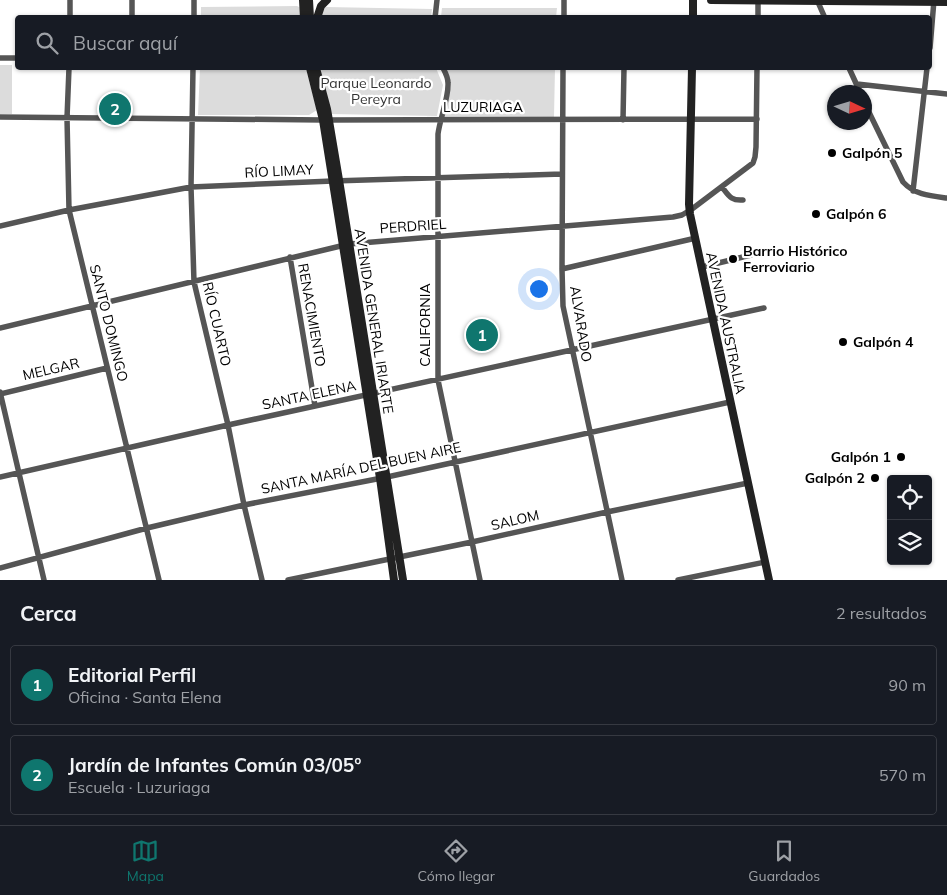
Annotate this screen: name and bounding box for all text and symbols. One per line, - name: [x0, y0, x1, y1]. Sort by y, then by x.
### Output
- search box: [15, 15, 932, 70]
- icon: search: [33, 29, 61, 57]
- text: Buscar aquí: [73, 31, 177, 55]
- park label: Parque Leonardo Pereyra: [320, 74, 432, 108]
- north arrow: [827, 85, 872, 130]
- pin: 2: [99, 90, 131, 128]
- street label: LUZURIAGA: [443, 98, 524, 116]
- place label: Galpón 5: [842, 144, 902, 162]
- marker: Galpón 5: [826, 147, 838, 159]
- street label: RÍO LIMAY: [244, 160, 314, 182]
- place label: Galpón 6: [826, 205, 886, 223]
- marker: Galpón 6: [810, 208, 822, 220]
- street label: PERDRIEL: [379, 215, 447, 237]
- street label: AVENIDA GENERAL IRIARTE: [350, 227, 398, 415]
- place label: Barrio Histórico Ferroviario: [743, 242, 847, 276]
- street label: AVENIDA AUSTRALIA: [702, 250, 750, 396]
- marker: Barrio Histórico Ferroviario: [727, 253, 739, 265]
- street label: RENACIMIENTO: [294, 262, 330, 368]
- street label: SANTO DOMINGO: [86, 263, 132, 383]
- your location: [526, 276, 552, 302]
- street label: RÍO CUARTO: [199, 280, 235, 368]
- street label: CALIFORNIA: [416, 283, 434, 367]
- street label: ALVARADO: [566, 285, 596, 363]
- pin: 1: [466, 316, 498, 354]
- place label: Galpón 4: [853, 333, 914, 351]
- marker: Galpón 4: [837, 336, 849, 348]
- street label: MELGAR: [21, 354, 81, 384]
- street label: SANTA ELENA: [260, 376, 358, 414]
- street label: SANTA MARÍA DEL BUEN AIRE: [259, 438, 463, 498]
- place label: Galpón 1: [831, 448, 891, 466]
- marker: Galpón 1: [895, 451, 907, 463]
- place label: Galpón 2: [805, 469, 865, 487]
- marker: Galpón 2: [869, 472, 881, 484]
- map controls: [887, 475, 932, 565]
- button: locate: [887, 475, 932, 520]
- street label: SALOM: [489, 506, 541, 534]
- button: layers: [887, 520, 932, 565]
- text: Cerca: [20, 600, 77, 626]
- text: 2 resultados: [836, 603, 927, 623]
- text: Editorial Perfil: [68, 663, 196, 687]
- text: 1: [32, 675, 42, 695]
- text: 90 m: [889, 675, 926, 695]
- text: Oficina · Santa Elena: [68, 687, 222, 707]
- text: Jardín de Infantes Común 03/05°: [68, 753, 361, 777]
- text: 2: [32, 765, 42, 785]
- text: 570 m: [879, 765, 926, 785]
- text: Escuela · Luzuriaga: [68, 777, 210, 797]
- tab: Mapa: [127, 837, 164, 885]
- tab: Cómo llegar: [418, 837, 495, 885]
- tab: Guardados: [748, 837, 820, 885]

